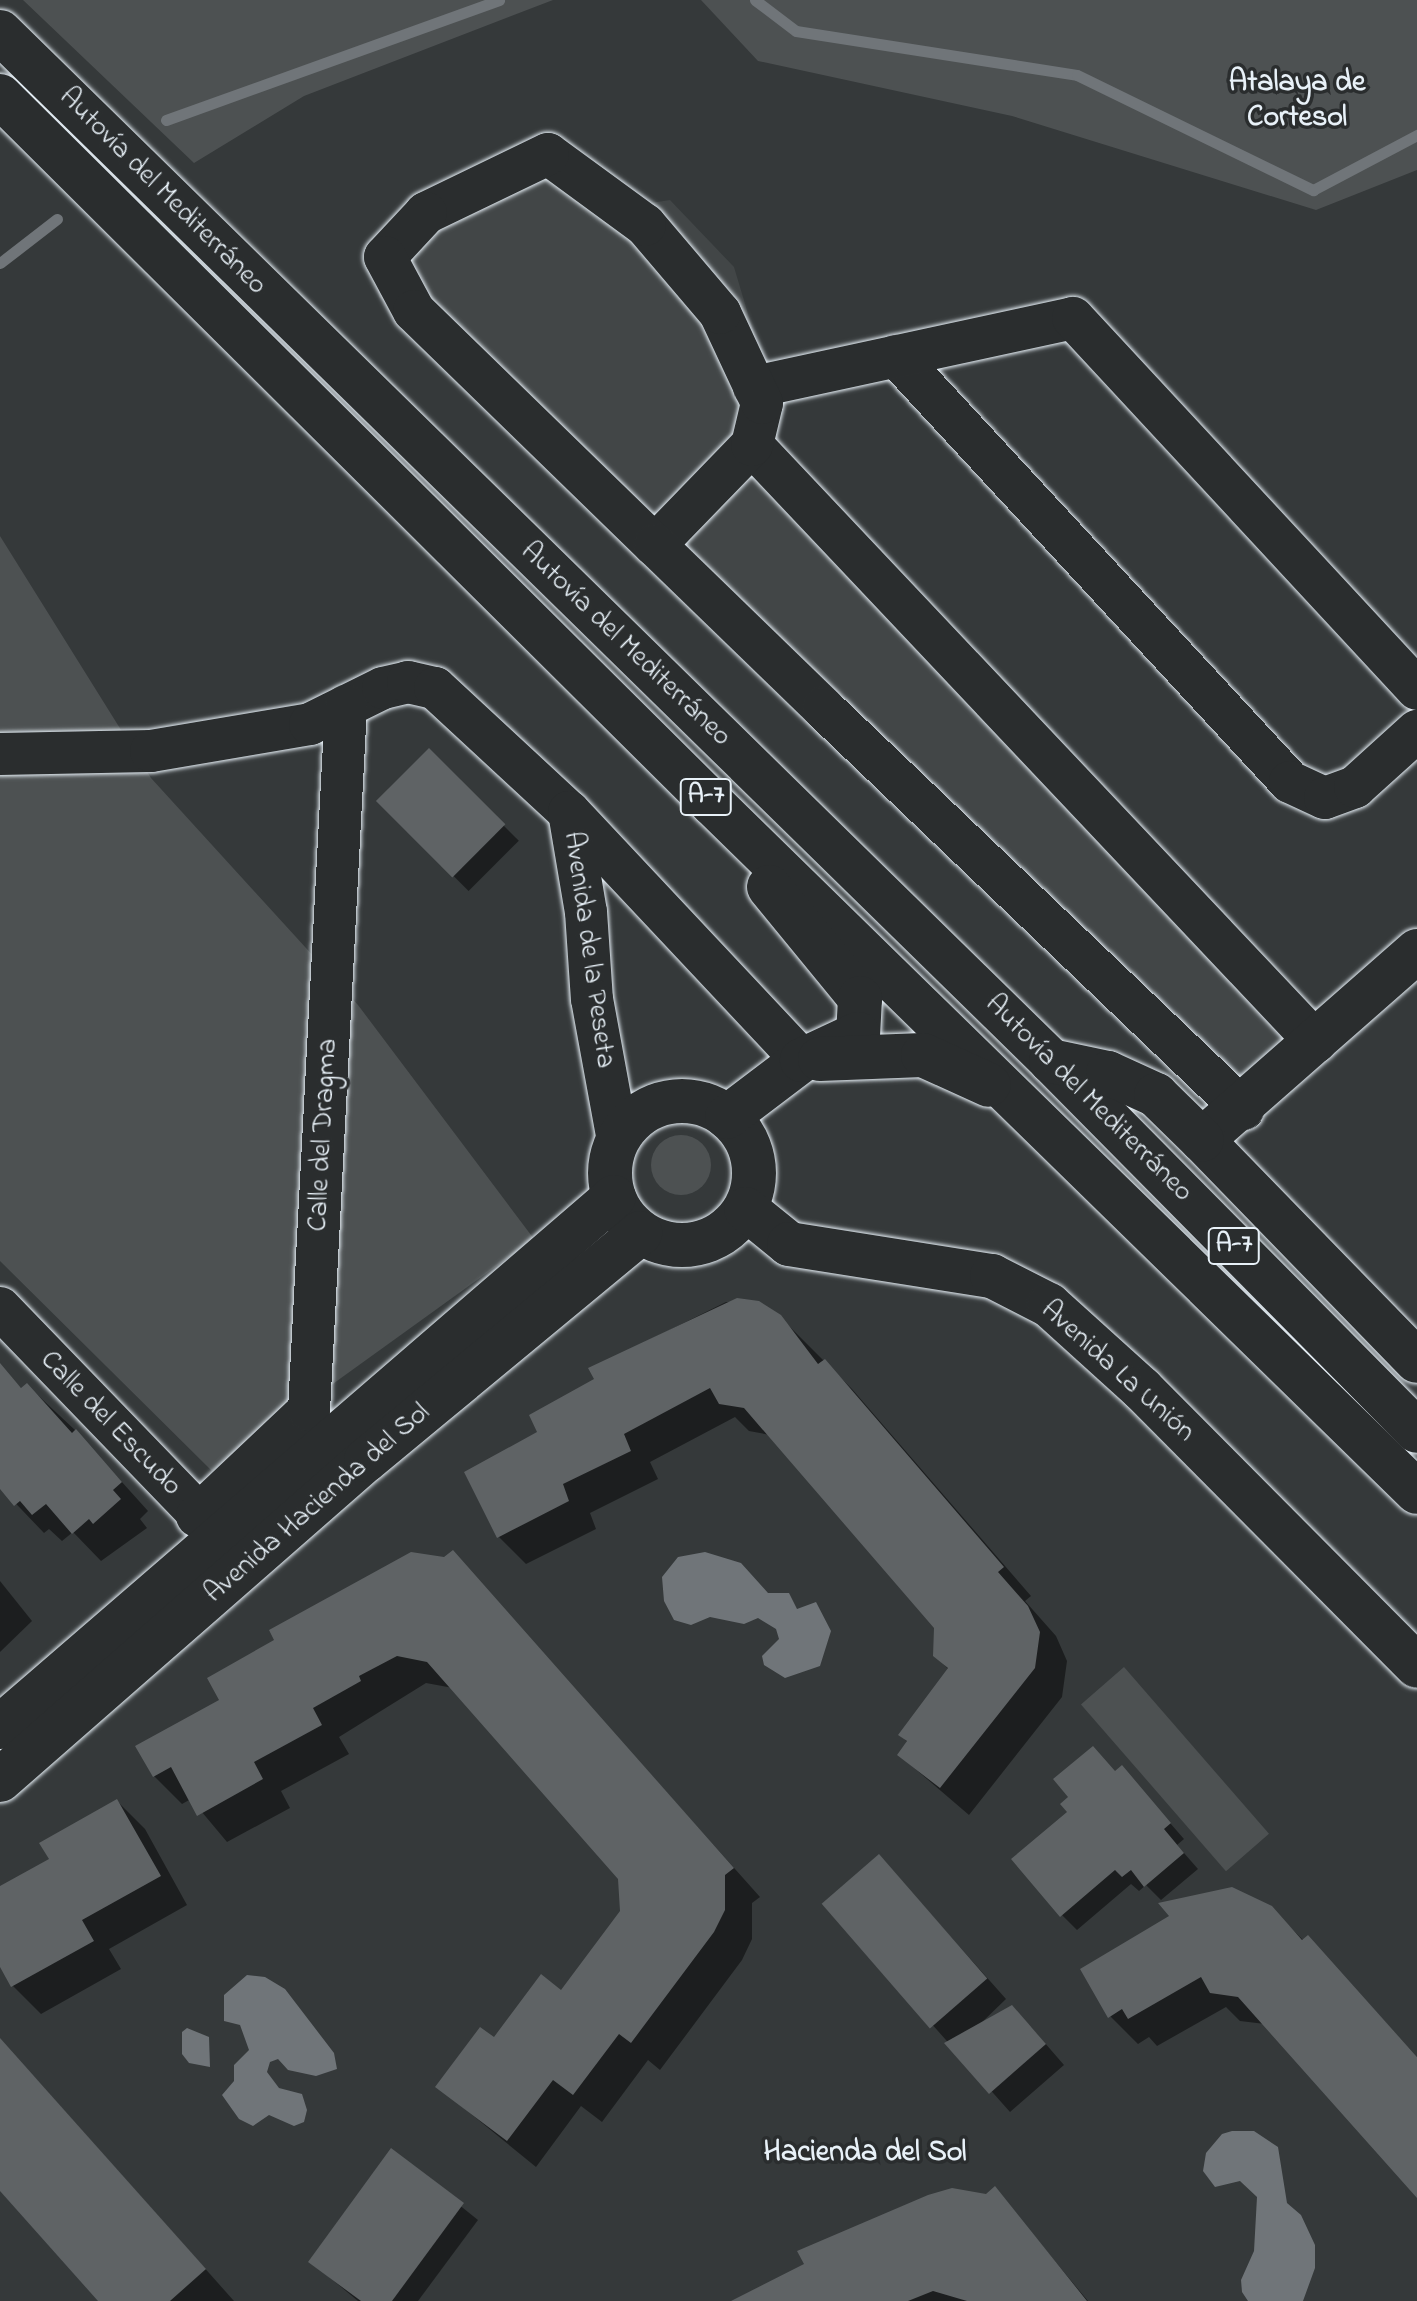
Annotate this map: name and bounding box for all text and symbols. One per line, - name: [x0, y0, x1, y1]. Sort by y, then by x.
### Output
- district label: Atalaya de Cortesol: [1229, 65, 1365, 136]
- street label: Autovía del Mediterráneo: [51, 81, 273, 303]
- street label: Autovía del Mediterráneo: [513, 536, 737, 754]
- road number: A-7: [678, 775, 734, 819]
- street label: Avenida de la Peseta: [555, 830, 621, 1070]
- street label: Autovía del Mediterráneo: [977, 988, 1199, 1210]
- street label: Calle del Dragma: [302, 1038, 346, 1232]
- road number: A-7: [1206, 1224, 1262, 1268]
- street label: Avenida La Unión: [1033, 1294, 1201, 1450]
- street label: Calle del Escudo: [32, 1344, 188, 1504]
- street label: Avenida Hacienda del Sol: [198, 1397, 438, 1611]
- district label: Hacienda del Sol: [764, 2135, 966, 2171]

